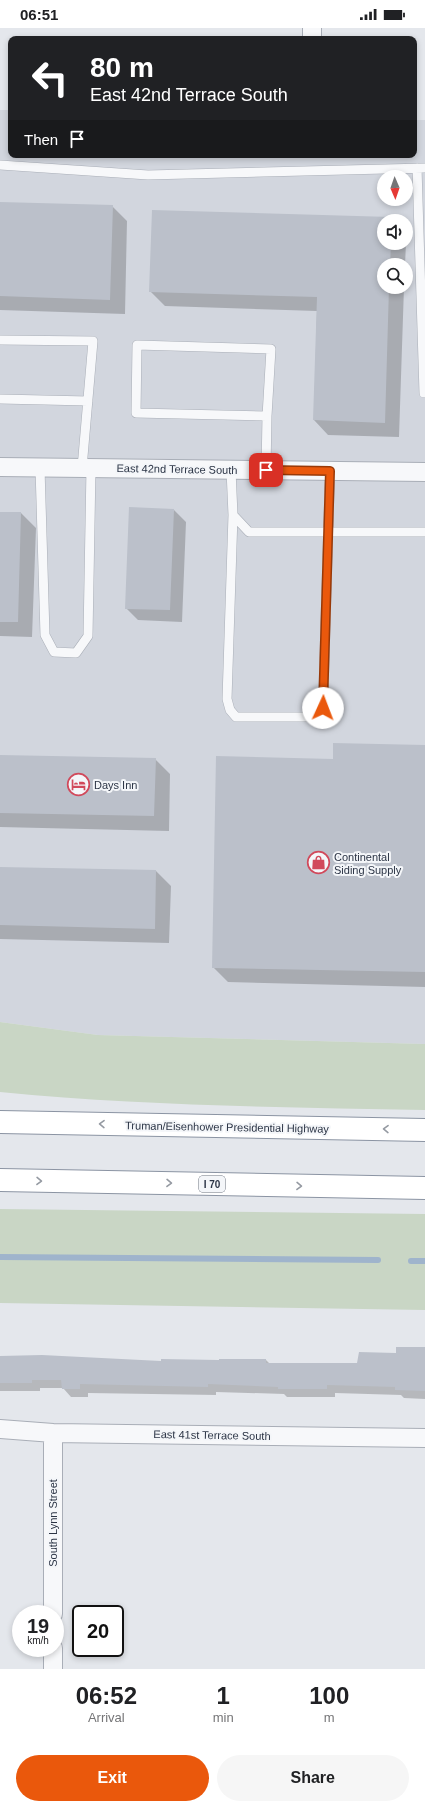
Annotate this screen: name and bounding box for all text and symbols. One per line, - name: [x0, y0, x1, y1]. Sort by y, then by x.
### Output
- text: 06:51: [20, 6, 58, 23]
- icon: left: [24, 52, 76, 104]
- text: 80 m: [90, 52, 154, 83]
- text: East 42nd Terrace South: [90, 85, 288, 105]
- icon: arrive: [66, 128, 88, 150]
- text: Then: [24, 131, 58, 148]
- north arrow: [377, 170, 413, 206]
- map controls: [377, 170, 413, 294]
- button: sound: [377, 214, 413, 250]
- button: search: [377, 258, 413, 294]
- pin: [249, 453, 283, 487]
- icon: arrive: [255, 459, 277, 481]
- street label: East 42nd Terrace South: [116, 462, 238, 476]
- position arrow: [302, 687, 344, 729]
- hotel icon: Days Inn: [65, 772, 91, 798]
- place label: Days Inn: [94, 779, 137, 791]
- shop icon: Continental Siding Supply: [306, 850, 332, 876]
- place label: Continental Siding Supply: [334, 851, 402, 876]
- street label: Truman/Eisenhower Presidential Highway: [125, 1119, 329, 1135]
- one-way arrow: [99, 1120, 105, 1128]
- one-way arrow: [383, 1125, 389, 1134]
- road number: I 70: [199, 1176, 225, 1192]
- one-way arrow: [36, 1177, 42, 1185]
- one-way arrow: [166, 1179, 172, 1187]
- one-way arrow: [296, 1182, 302, 1190]
- street label: East 41st Terrace South: [153, 1428, 271, 1442]
- street label: South Lynn Street: [47, 1479, 59, 1567]
- speed limit sign: 20: [72, 1605, 124, 1657]
- text: 19: [27, 1615, 49, 1637]
- text: km/h: [27, 1635, 49, 1646]
- text: 06:52: [76, 1682, 137, 1709]
- text: 1: [216, 1682, 230, 1709]
- text: 100: [309, 1682, 349, 1709]
- text: Arrival: [88, 1710, 125, 1725]
- text: min: [213, 1710, 234, 1725]
- text: m: [324, 1710, 335, 1725]
- button: Exit: [16, 1755, 209, 1801]
- button: Share: [217, 1755, 409, 1801]

